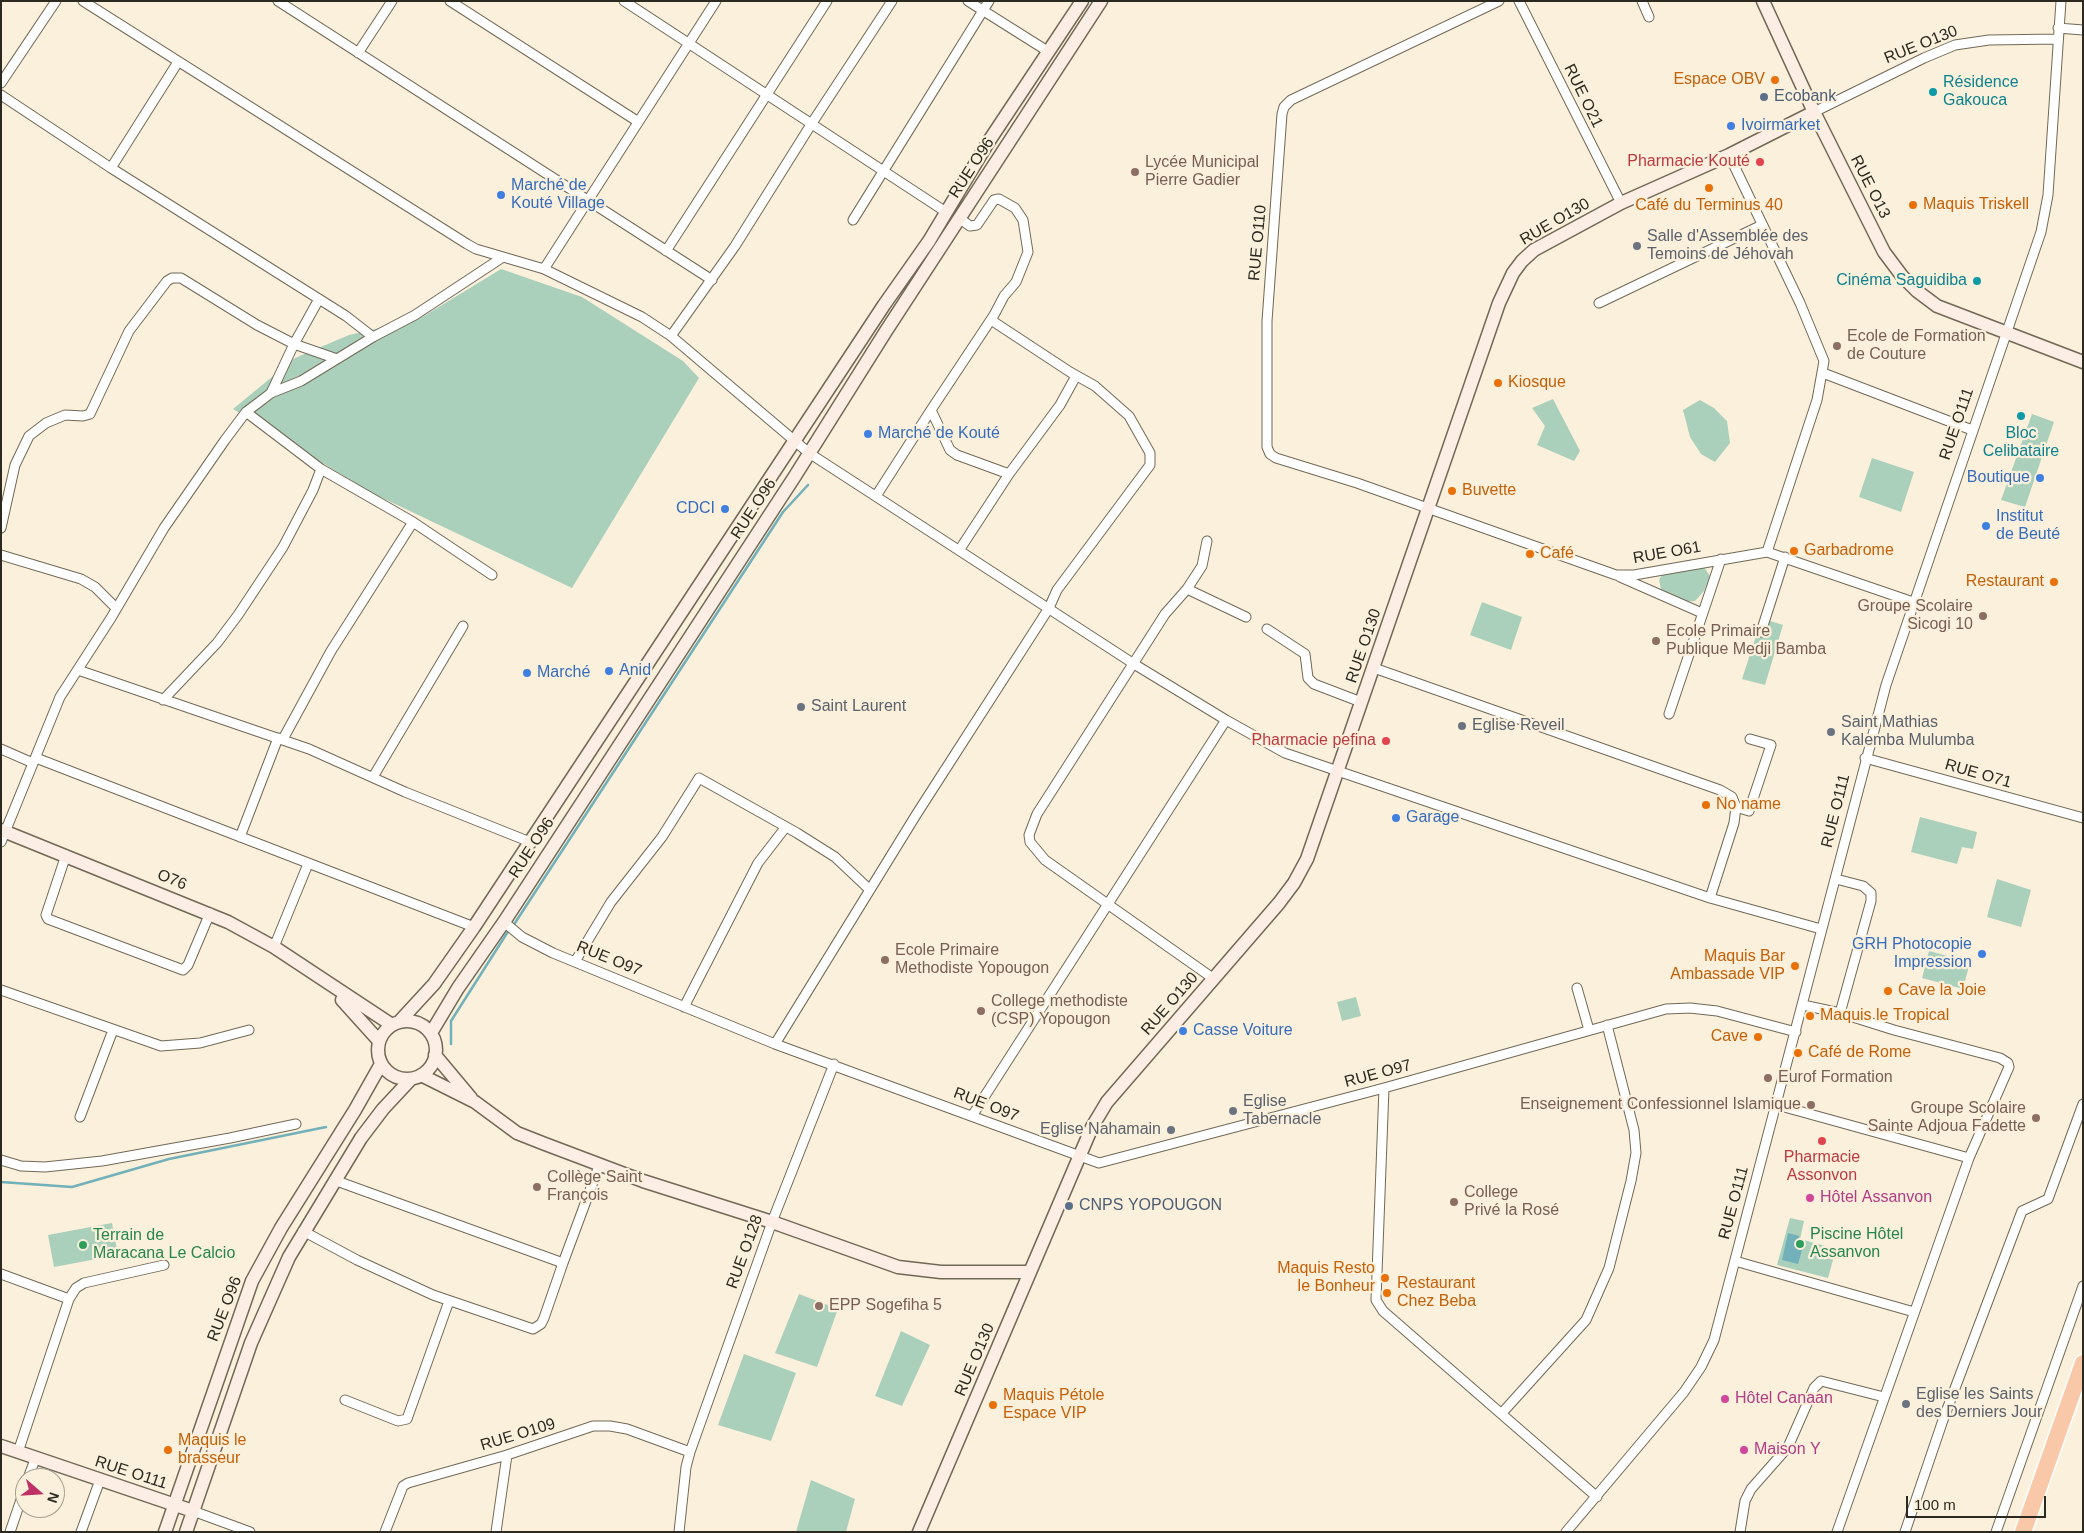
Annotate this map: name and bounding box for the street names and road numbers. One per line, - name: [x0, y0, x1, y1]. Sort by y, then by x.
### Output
- street label: RUE O130: [1882, 22, 1960, 68]
- street label: RUE O21: [1559, 61, 1607, 131]
- street label: RUE O96: [945, 134, 999, 202]
- street label: RUE O13: [1846, 152, 1894, 222]
- street label: RUE O130: [1517, 194, 1593, 250]
- street label: RUE O110: [1245, 204, 1271, 282]
- street label: RUE O111: [1936, 385, 1978, 463]
- street label: RUE O96: [727, 475, 781, 543]
- street label: RUE O61: [1632, 538, 1702, 568]
- street label: RUE O130: [1342, 606, 1386, 686]
- street label: RUE O71: [1942, 755, 2014, 793]
- street label: RUE O111: [1818, 772, 1854, 850]
- street label: RUE O96: [505, 814, 559, 882]
- street label: O76: [154, 865, 190, 895]
- street label: RUE O97: [574, 937, 644, 981]
- street label: RUE O130: [1137, 969, 1203, 1039]
- street label: RUE O97: [1342, 1056, 1414, 1092]
- street label: RUE O97: [951, 1084, 1021, 1126]
- street label: RUE O111: [1715, 1164, 1753, 1242]
- street label: RUE O128: [723, 1212, 767, 1292]
- street label: RUE O96: [204, 1274, 246, 1344]
- street label: RUE O130: [951, 1321, 999, 1399]
- street label: RUE O109: [478, 1415, 558, 1455]
- street label: RUE O111: [92, 1452, 170, 1494]

